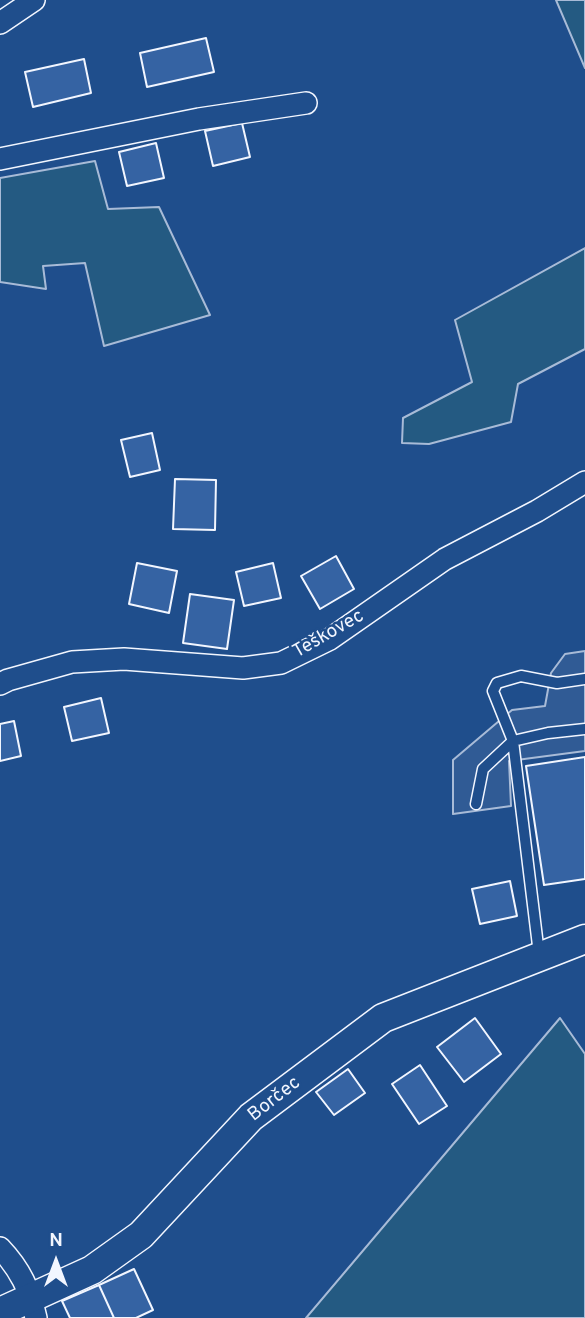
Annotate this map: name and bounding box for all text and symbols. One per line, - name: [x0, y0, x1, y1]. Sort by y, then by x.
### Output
- street label: Teškovec: [290, 606, 368, 664]
- street label: Borčec: [244, 1072, 306, 1128]
- north arrow: [21, 1227, 91, 1297]
- text: N: [49, 1229, 63, 1253]

